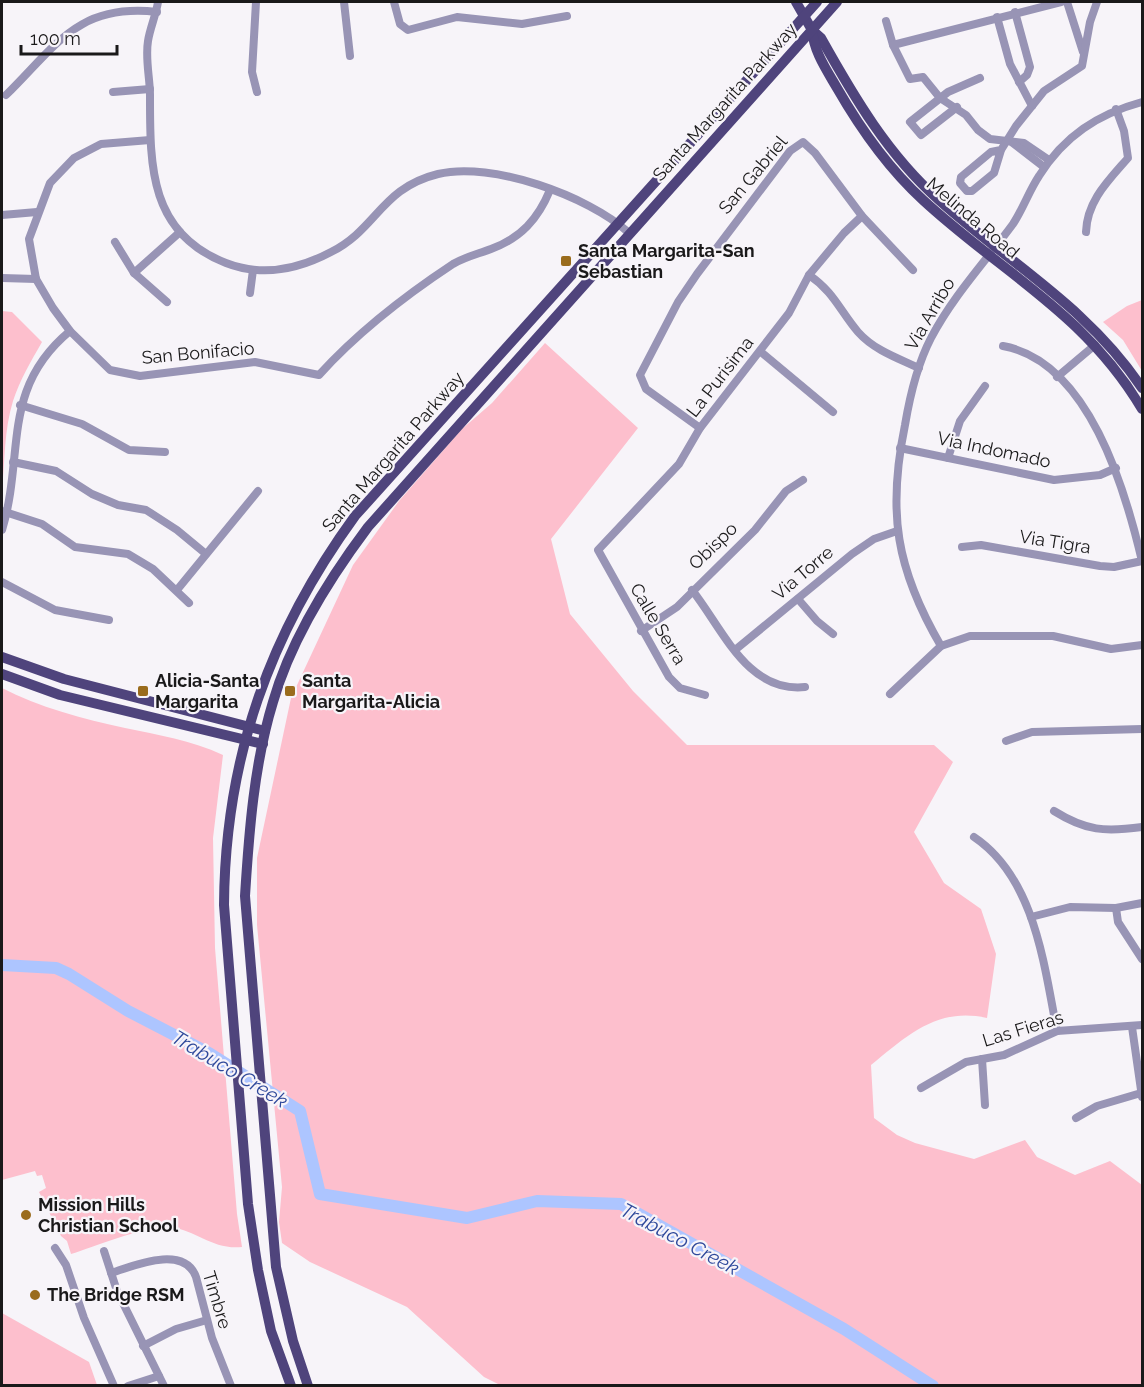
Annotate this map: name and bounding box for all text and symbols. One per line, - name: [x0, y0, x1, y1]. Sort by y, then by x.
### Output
- scale bar: [21, 18, 117, 56]
- street label: Santa Margarita Parkway: [648, 18, 801, 185]
- text: 100 m: [30, 28, 81, 49]
- street label: San Gabriel: [714, 131, 791, 218]
- street label: Melinda Road: [923, 173, 1024, 262]
- place label: Santa Margarita-San Sebastian: [578, 240, 755, 282]
- marker: Santa Margarita-San Sebastian: [559, 254, 573, 268]
- street label: Via Arribo: [900, 273, 959, 354]
- street label: La Purisima: [682, 332, 757, 421]
- street label: San Bonifacio: [141, 337, 256, 368]
- street label: Santa Margarita Parkway: [317, 367, 468, 536]
- street label: Via Indomado: [935, 427, 1053, 472]
- street label: Obispo: [684, 517, 741, 574]
- street label: Via Tigra: [1018, 525, 1092, 558]
- street label: Via Torre: [768, 541, 838, 604]
- street label: Calle Serra: [626, 579, 691, 668]
- place label: Alicia-Santa Margarita: [155, 670, 259, 712]
- place label: Santa Margarita-Alicia: [302, 670, 440, 712]
- marker: Alicia-Santa Margarita: [136, 684, 150, 698]
- marker: Santa Margarita-Alicia: [283, 684, 297, 698]
- street label: Las Fieras: [980, 1006, 1066, 1051]
- water label: Trabuco Creek: [168, 1025, 292, 1113]
- place label: Mission Hills Christian School: [38, 1194, 179, 1236]
- water label: Trabuco Creek: [617, 1198, 744, 1280]
- marker: Mission Hills Christian School: [19, 1208, 33, 1222]
- street label: Timbre: [199, 1268, 236, 1332]
- place label: The Bridge RSM: [47, 1284, 185, 1305]
- marker: The Bridge RSM: [28, 1288, 42, 1302]

